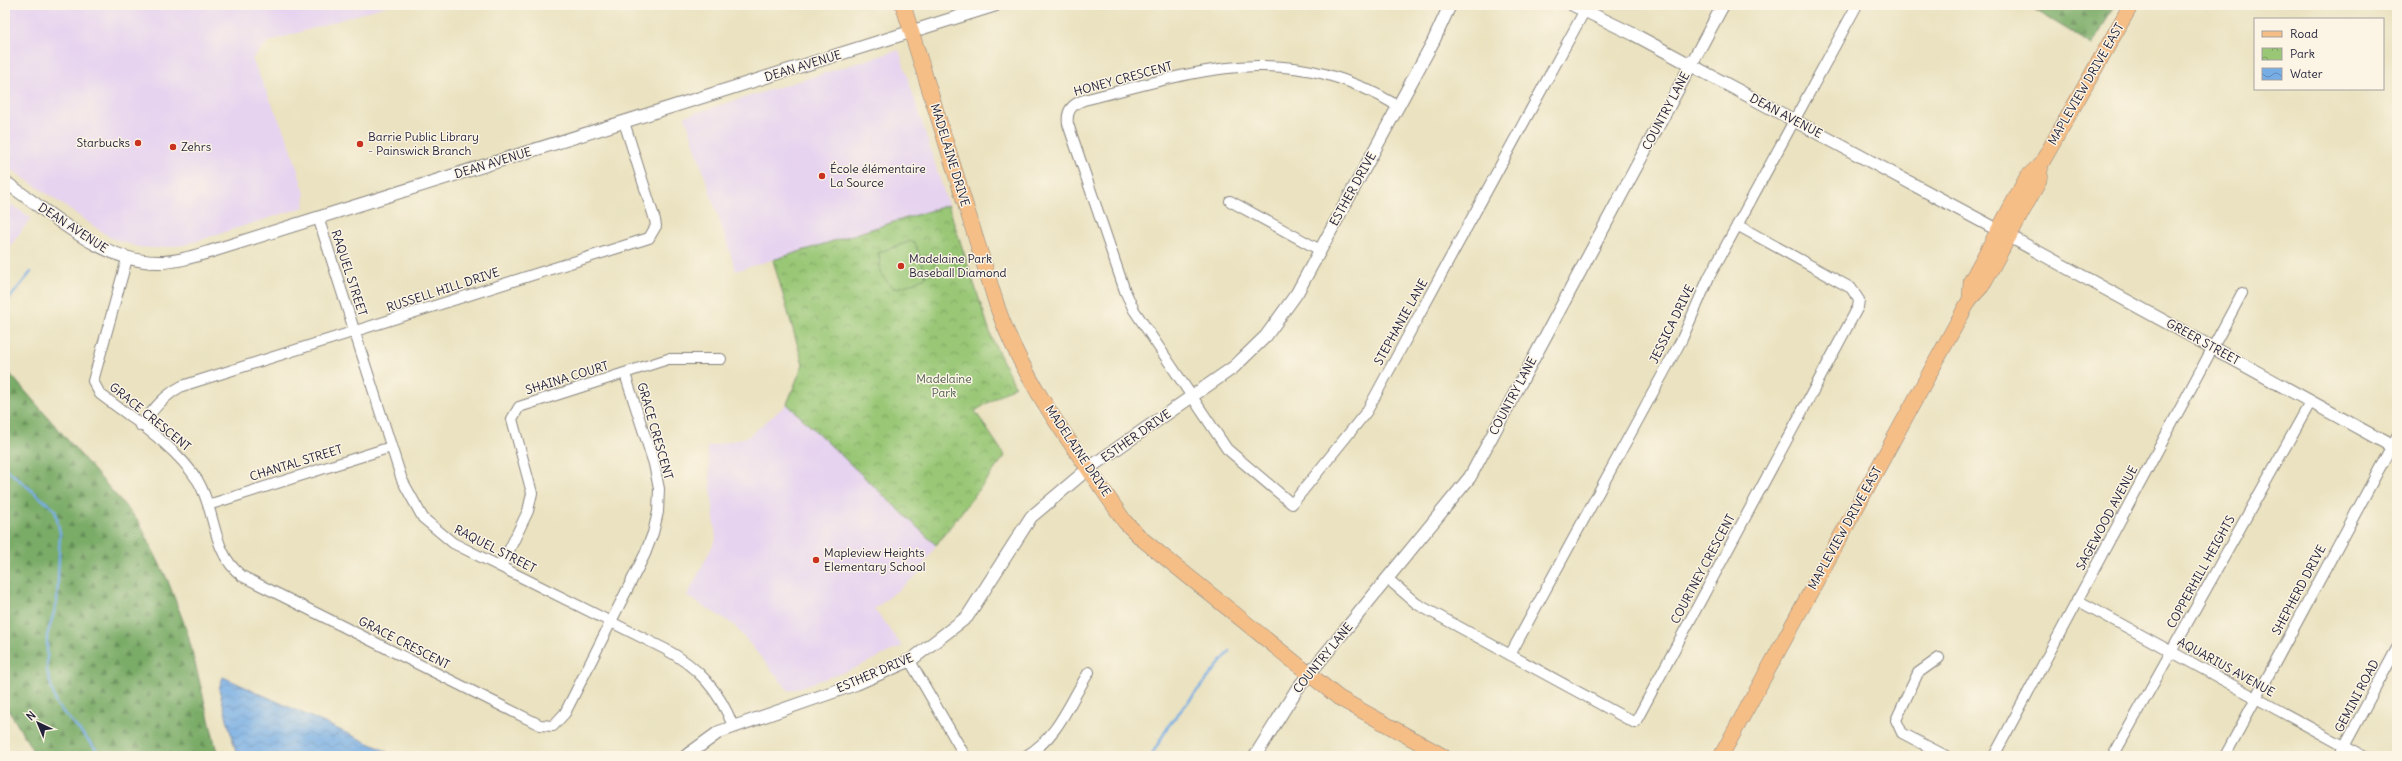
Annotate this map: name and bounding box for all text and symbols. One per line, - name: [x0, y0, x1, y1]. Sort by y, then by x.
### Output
- legend: [2254, 18, 2384, 90]
- street label: MAPLEVIEW DRIVE EAST: [2044, 20, 2127, 147]
- text: Road: [2290, 26, 2318, 41]
- text: Park: [2290, 46, 2315, 61]
- street label: DEAN AVENUE: [762, 47, 843, 84]
- street label: HONEY CRESCENT: [1072, 58, 1174, 99]
- text: Water: [2290, 66, 2323, 81]
- street label: COUNTRY LANE: [1639, 69, 1692, 152]
- street label: DEAN AVENUE: [1747, 90, 1825, 141]
- street label: MADELAINE DRIVE: [928, 102, 973, 208]
- place label: Barrie Public Library - Painswick Branch: [368, 129, 479, 158]
- place label: Starbucks: [76, 135, 130, 150]
- marker: Starbucks: [133, 138, 143, 148]
- place label: Zehrs: [181, 139, 211, 154]
- marker: Barrie Public Library - Painswick Branch: [355, 139, 365, 149]
- marker: Zehrs: [168, 142, 178, 152]
- street label: DEAN AVENUE: [452, 144, 533, 181]
- street label: ESTHER DRIVE: [1326, 149, 1379, 228]
- place label: École élémentaire La Source: [830, 161, 926, 190]
- marker: École élémentaire La Source: [817, 171, 827, 181]
- street label: DEAN AVENUE: [36, 200, 111, 256]
- street label: RAQUEL STREET: [328, 228, 371, 318]
- place label: Madelaine Park Baseball Diamond: [909, 251, 1007, 280]
- marker: Madelaine Park Baseball Diamond: [896, 261, 906, 271]
- street label: RUSSELL HILL DRIVE: [384, 264, 501, 315]
- street label: STEPHANIE LANE: [1371, 276, 1431, 368]
- street label: JESSICA DRIVE: [1646, 282, 1697, 366]
- street label: GREER STREET: [2164, 315, 2243, 368]
- street label: COUNTRY LANE: [1486, 354, 1539, 437]
- street label: SHAINA COURT: [524, 358, 610, 397]
- park label: Madelaine Park: [916, 371, 972, 400]
- street label: GRACE CRESCENT: [107, 379, 194, 454]
- street label: GRACE CRESCENT: [634, 381, 677, 481]
- street label: MADELAINE DRIVE: [1042, 402, 1114, 499]
- street label: ESTHER DRIVE: [1098, 406, 1174, 465]
- street label: CHANTAL STREET: [248, 441, 344, 484]
- street label: SAGEWOOD AVENUE: [2073, 463, 2141, 573]
- street label: MAPLEVIEW DRIVE EAST: [1804, 464, 1885, 592]
- street label: COURTNEY CRESCENT: [1667, 511, 1738, 626]
- street label: COPPERHILL HEIGHTS: [2163, 512, 2238, 631]
- street label: RAQUEL STREET: [452, 521, 539, 576]
- street label: SHEPHERD DRIVE: [2268, 542, 2329, 638]
- place label: Mapleview Heights Elementary School: [824, 545, 925, 574]
- marker: Mapleview Heights Elementary School: [811, 555, 821, 565]
- street label: GRACE CRESCENT: [356, 613, 452, 672]
- street label: COUNTRY LANE: [1290, 619, 1356, 696]
- street label: AQUARIUS AVENUE: [2175, 634, 2277, 699]
- street label: ESTHER DRIVE: [834, 650, 915, 695]
- street label: GEMINI ROAD: [2331, 657, 2382, 735]
- north arrow: [18, 703, 58, 743]
- text: N: [23, 708, 39, 723]

